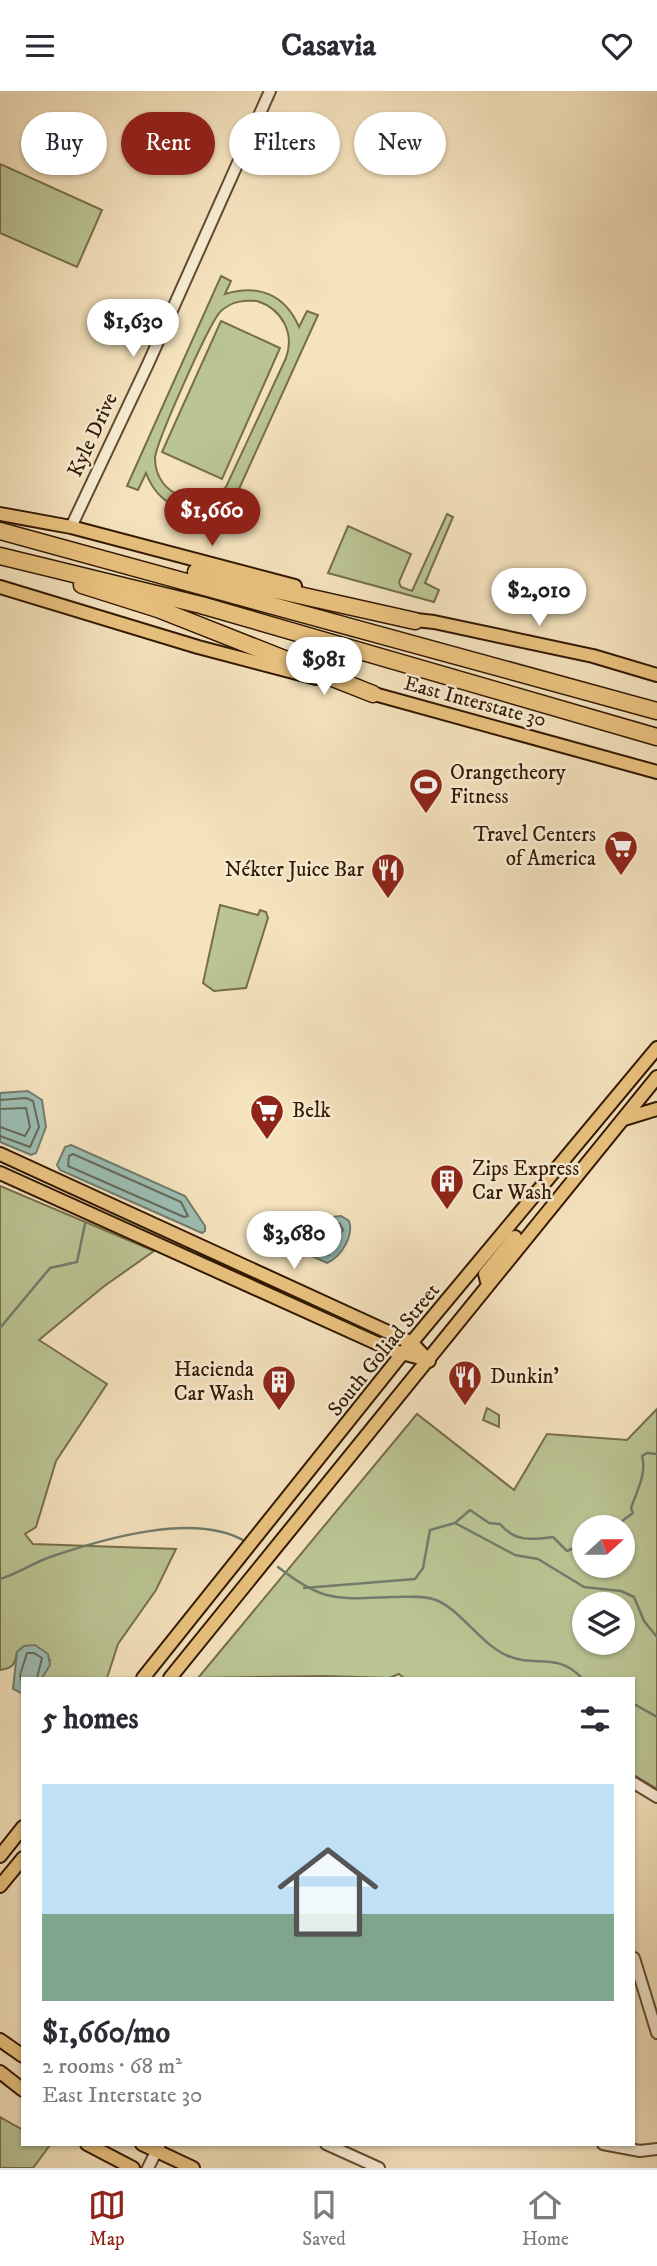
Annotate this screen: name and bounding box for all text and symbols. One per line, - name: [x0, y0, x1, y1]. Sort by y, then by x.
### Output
- text: Casavia: [281, 26, 376, 66]
- icon: menu: [21, 27, 59, 65]
- icon: heart: [598, 27, 636, 65]
- chip: Buy: [21, 112, 107, 175]
- chip: Rent: [121, 112, 215, 175]
- chip: Filters: [229, 112, 340, 175]
- chip: New: [354, 112, 446, 175]
- pin: $1,630: [76, 299, 190, 359]
- text: $1,630: [103, 307, 163, 336]
- street label: Kyle Drive: [62, 389, 124, 481]
- pin: $1,660: [155, 489, 269, 548]
- text: $1,660: [180, 496, 244, 525]
- pin: $2,010: [482, 568, 596, 628]
- text: $2,010: [507, 576, 571, 605]
- pin: $981: [283, 637, 365, 697]
- text: $981: [302, 645, 346, 674]
- street label: East Interstate 30: [401, 670, 549, 734]
- place label: Orangetheory Fitness: [450, 760, 567, 810]
- sports icon: Orangetheory Fitness: [407, 766, 445, 815]
- place label: Travel Centers of America: [473, 822, 596, 872]
- supermarket icon: Travel Centers of America: [602, 828, 640, 877]
- restaurant icon: Nékter Juice Bar: [369, 851, 407, 900]
- place label: Nékter Juice Bar: [225, 857, 364, 883]
- supermarket icon: Belk: [248, 1092, 286, 1141]
- place label: Belk: [292, 1098, 331, 1124]
- place label: Zips Express Car Wash: [472, 1156, 579, 1206]
- building icon: Zips Express Car Wash: [428, 1162, 466, 1211]
- pin: $3,680: [237, 1211, 351, 1271]
- text: $3,680: [262, 1219, 326, 1248]
- street label: South Goliad Street: [322, 1278, 446, 1422]
- place label: Hacienda Car Wash: [174, 1357, 254, 1407]
- restaurant icon: Dunkin': [446, 1358, 484, 1407]
- building icon: Hacienda Car Wash: [260, 1363, 298, 1412]
- place label: Dunkin': [490, 1364, 559, 1390]
- north arrow: [572, 1515, 635, 1579]
- map controls: [572, 1515, 635, 1655]
- button: layers: [572, 1592, 635, 1655]
- icon: filters: [576, 1700, 614, 1738]
- text: 5 homes: [42, 1701, 138, 1738]
- icon: home: [265, 1829, 391, 1955]
- text: $1,660/mo: [42, 2015, 170, 2052]
- text: 2 rooms · 68 m²: [42, 2052, 182, 2081]
- text: East Interstate 30: [42, 2081, 202, 2110]
- tab: Map: [88, 2186, 126, 2251]
- tab: Saved: [302, 2186, 346, 2251]
- tab: Home: [522, 2186, 569, 2251]

